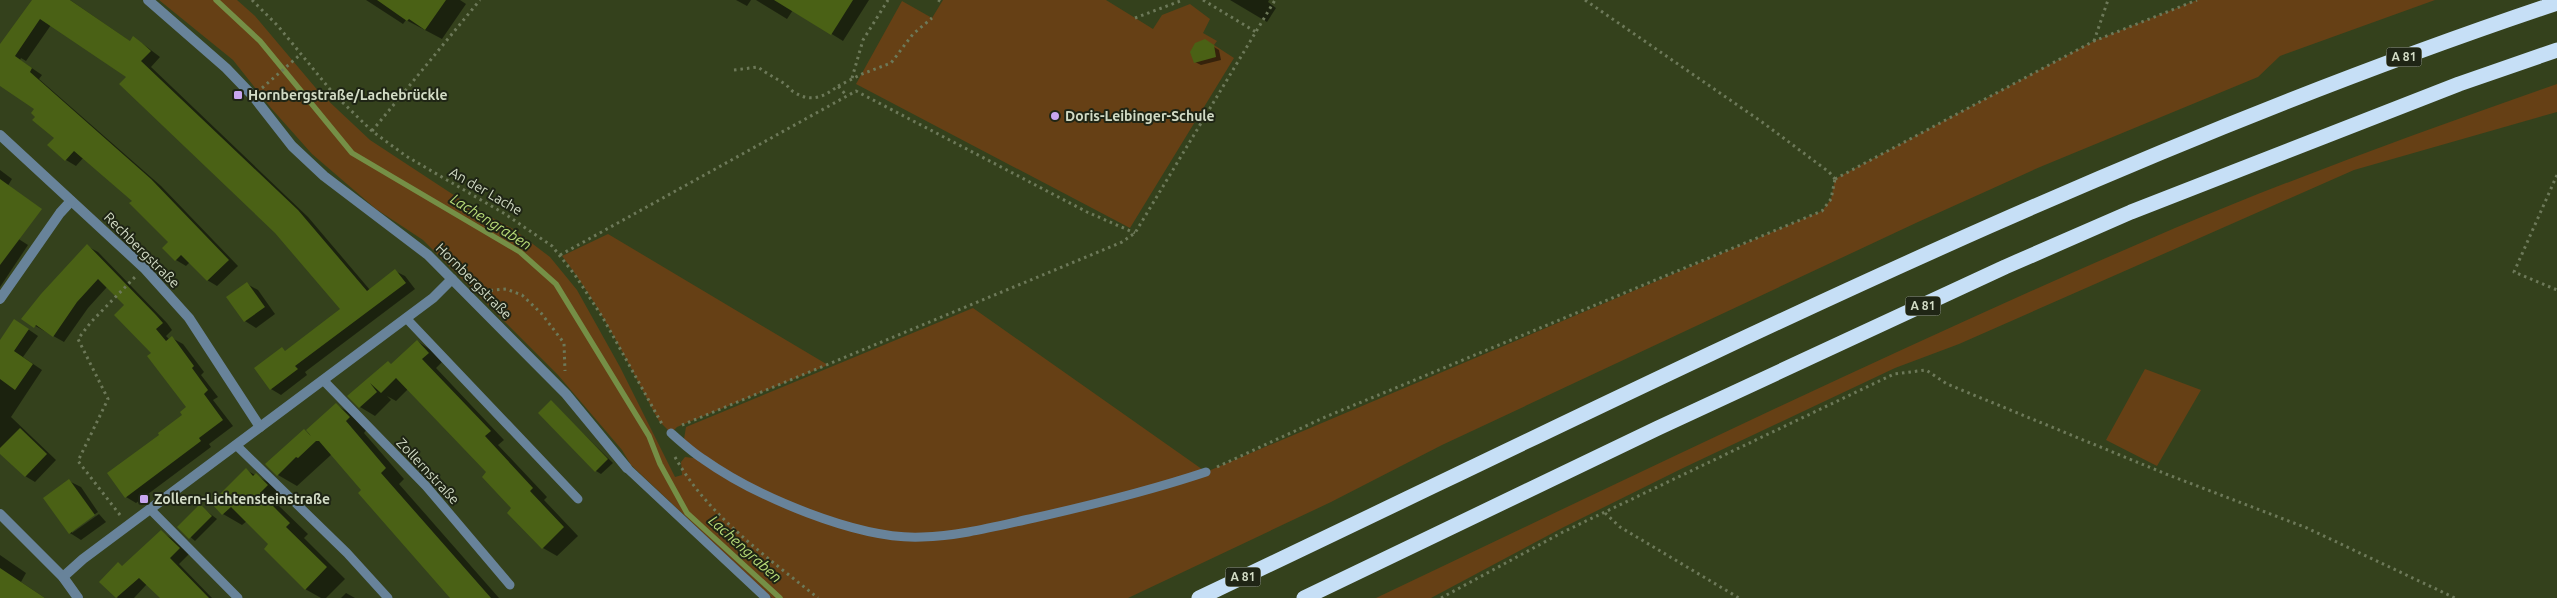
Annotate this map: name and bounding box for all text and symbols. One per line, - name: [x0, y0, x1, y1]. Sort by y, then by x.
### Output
- road number: A 81: [2386, 48, 2422, 66]
- place label: Hornbergstraße/Lachebrückle: [248, 87, 448, 103]
- marker: Hornbergstraße/Lachebrückle: [232, 89, 244, 101]
- place label: Doris-Leibinger-Schule: [1065, 108, 1215, 124]
- marker: Doris-Leibinger-Schule: [1049, 110, 1061, 122]
- street label: An der Lache: [447, 164, 525, 218]
- water label: Lachengraben: [448, 190, 535, 253]
- street label: Rechbergstraße: [101, 209, 183, 291]
- street label: Hornbergstraße: [433, 240, 515, 322]
- road number: A 81: [1906, 296, 1940, 316]
- street label: Zollernstraße: [393, 435, 463, 507]
- place label: Zollern-Lichtensteinstraße: [154, 491, 330, 507]
- marker: Zollern-Lichtensteinstraße: [138, 493, 150, 505]
- water label: Lachengraben: [705, 512, 785, 586]
- road number: A 81: [1226, 568, 1260, 586]

